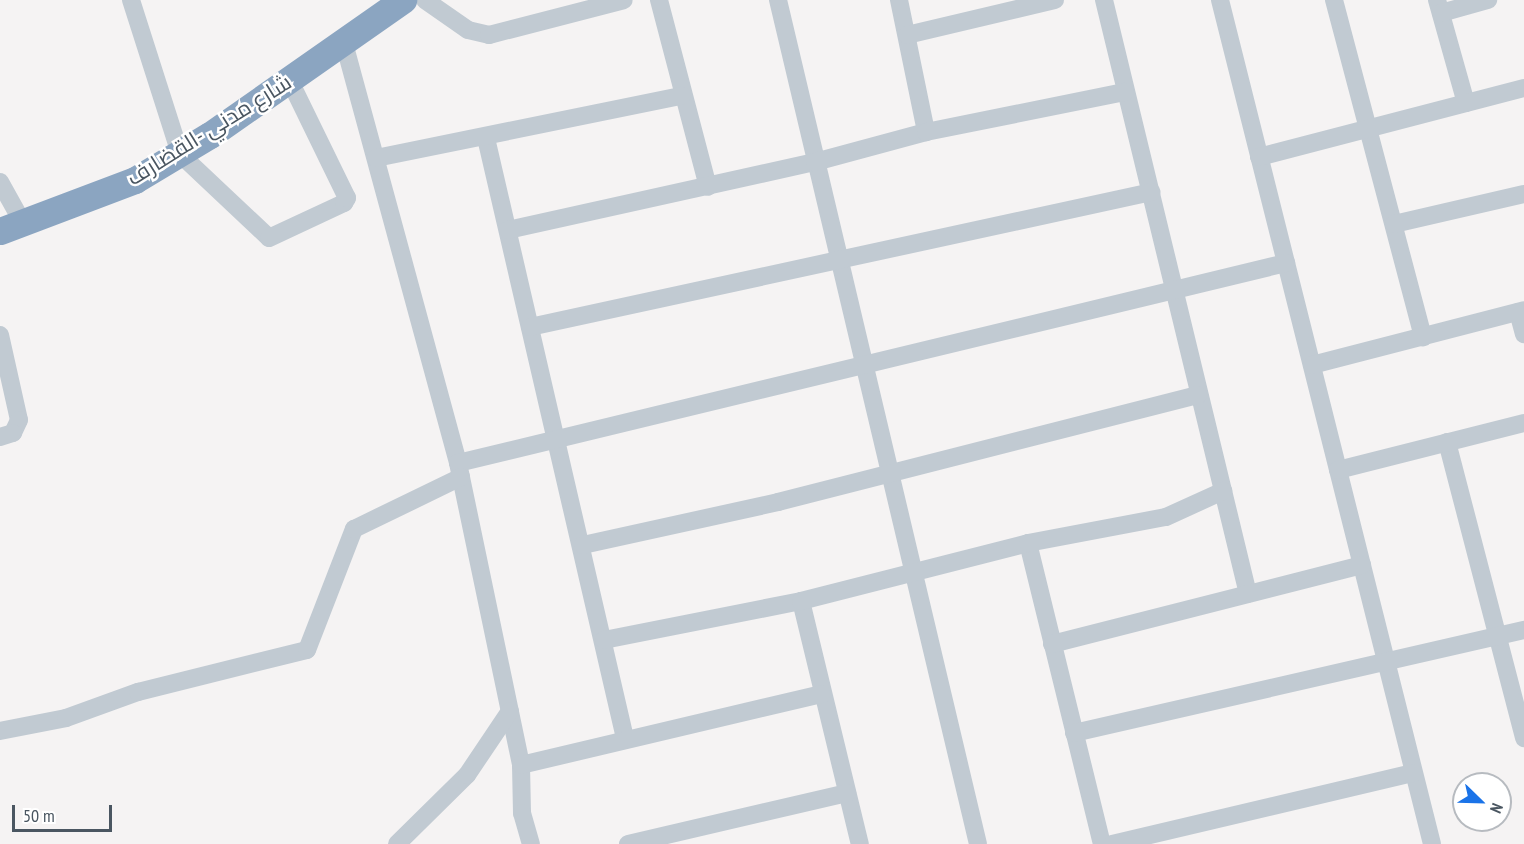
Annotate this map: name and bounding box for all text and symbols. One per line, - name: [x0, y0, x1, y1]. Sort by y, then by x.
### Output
- street label: شارع مدني -القضارف: [122, 69, 296, 191]
- north arrow: [1452, 772, 1512, 832]
- scale bar: [15, 793, 116, 831]
- text: N: [1486, 800, 1508, 816]
- text: 50 m: [23, 804, 55, 827]

